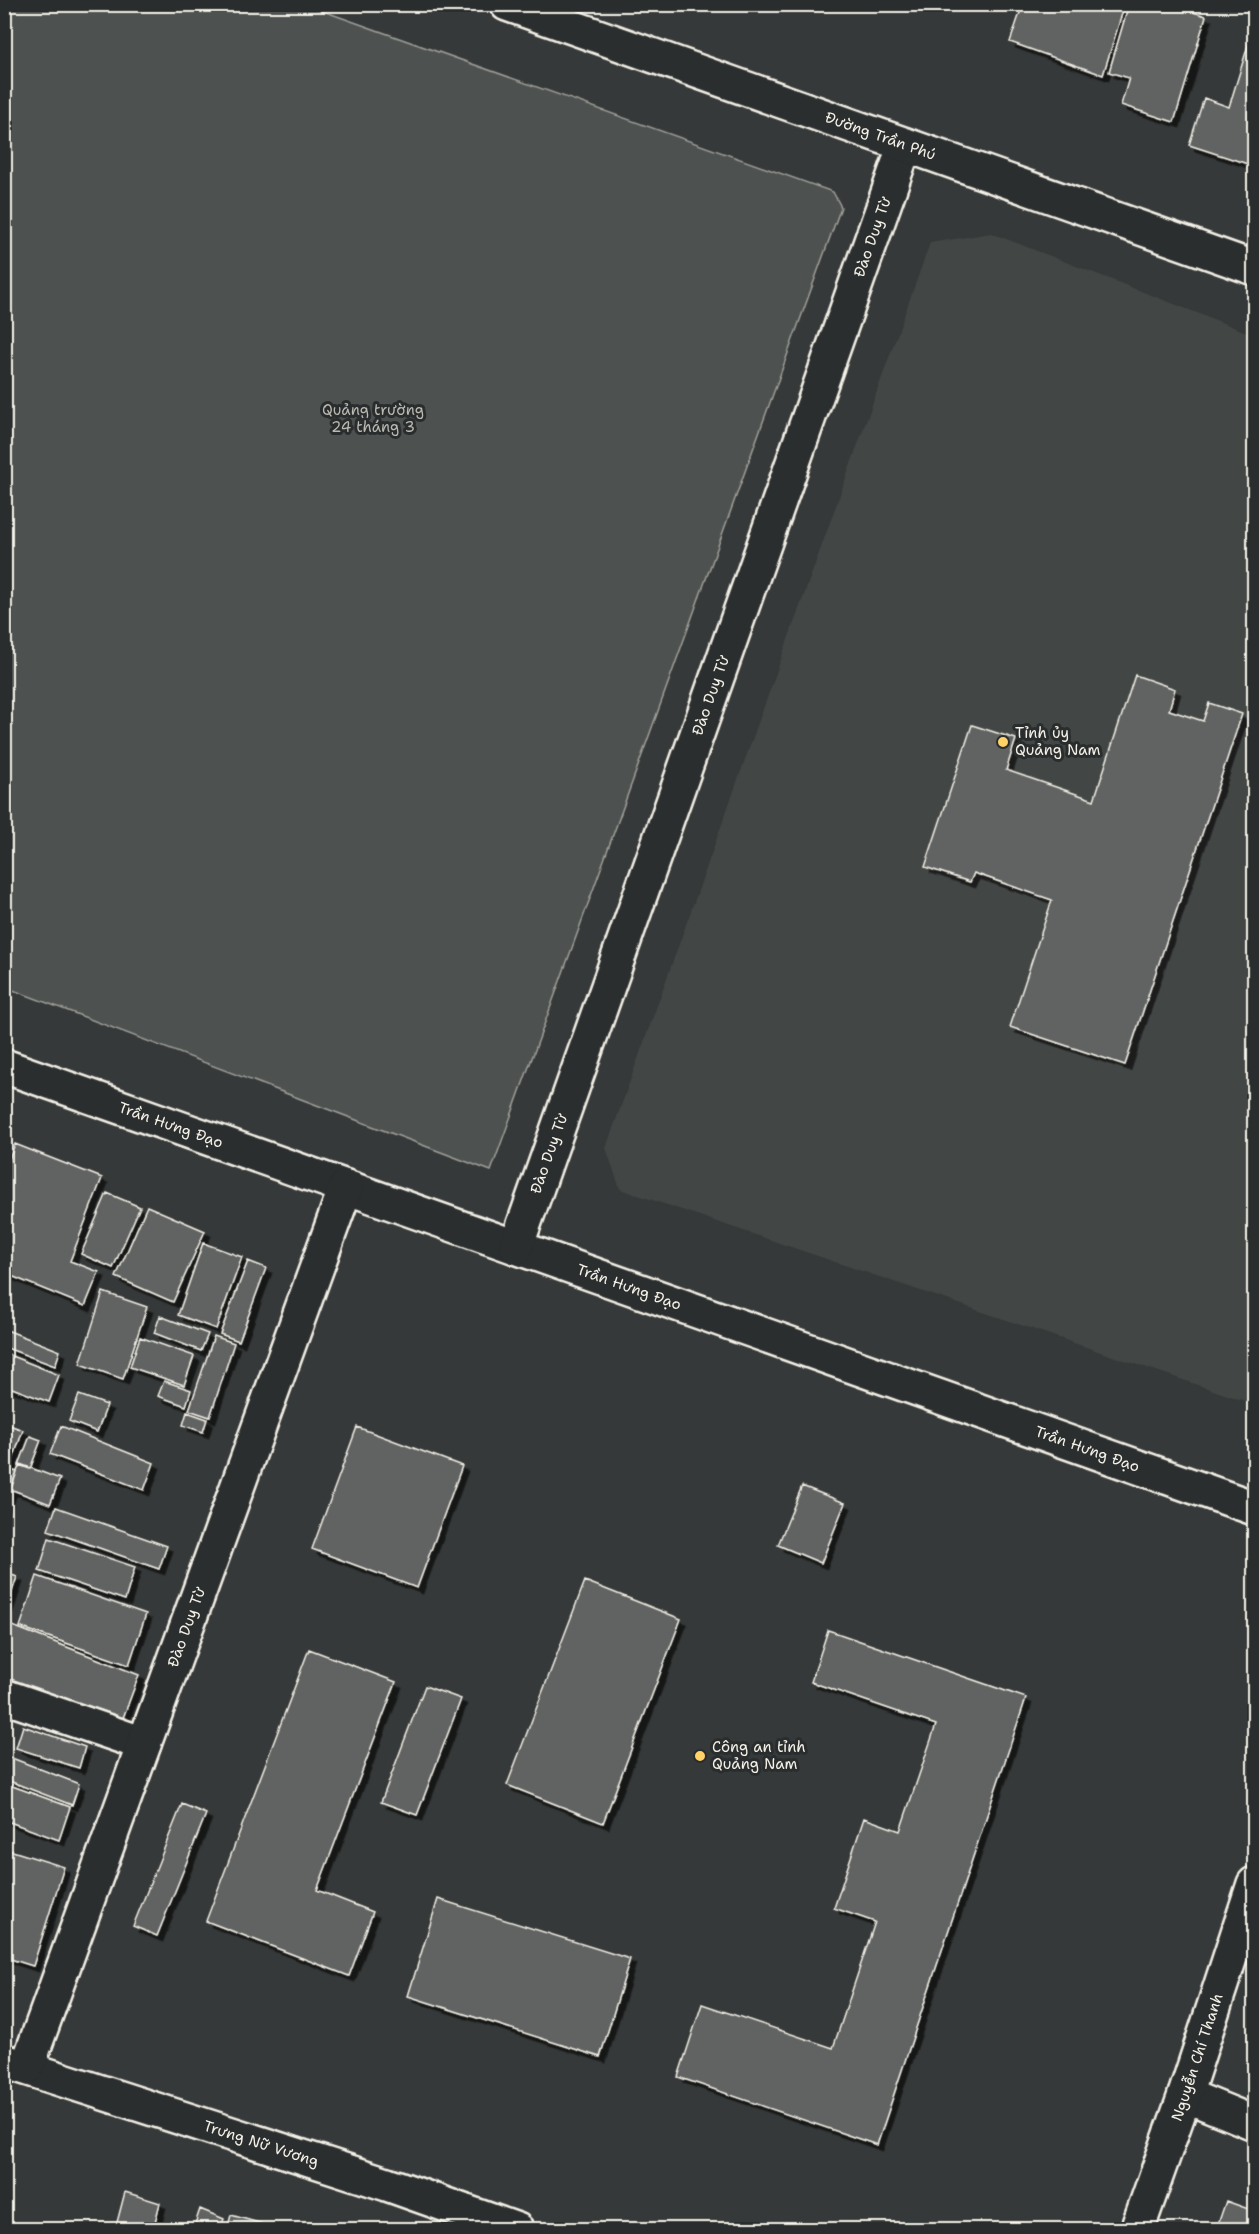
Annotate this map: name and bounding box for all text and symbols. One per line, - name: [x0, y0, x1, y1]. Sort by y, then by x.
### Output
- street label: Đường Trần Phú: [822, 107, 938, 165]
- street label: Đào Duy Từ: [849, 194, 896, 280]
- park label: Quảng trường 24 tháng 3: [322, 400, 424, 437]
- street label: Đào Duy Từ: [687, 652, 734, 738]
- place label: Tỉnh ủy Quảng Nam: [1015, 723, 1101, 760]
- marker: Tỉnh ủy Quảng Nam: [996, 735, 1010, 749]
- street label: Trần Hưng Đạo: [116, 1097, 226, 1153]
- street label: Đào Duy Từ: [526, 1110, 572, 1196]
- street label: Trần Hưng Đạo: [574, 1259, 684, 1315]
- street label: Trần Hưng Đạo: [1032, 1421, 1142, 1477]
- street label: Đào Duy Từ: [163, 1584, 210, 1670]
- place label: Công an tỉnh Quảng Nam: [712, 1737, 806, 1774]
- marker: Công an tỉnh Quảng Nam: [693, 1749, 707, 1763]
- street label: Nguyễn Chí Thanh: [1167, 1991, 1228, 2124]
- street label: Trưng Nữ Vương: [201, 2116, 321, 2171]

